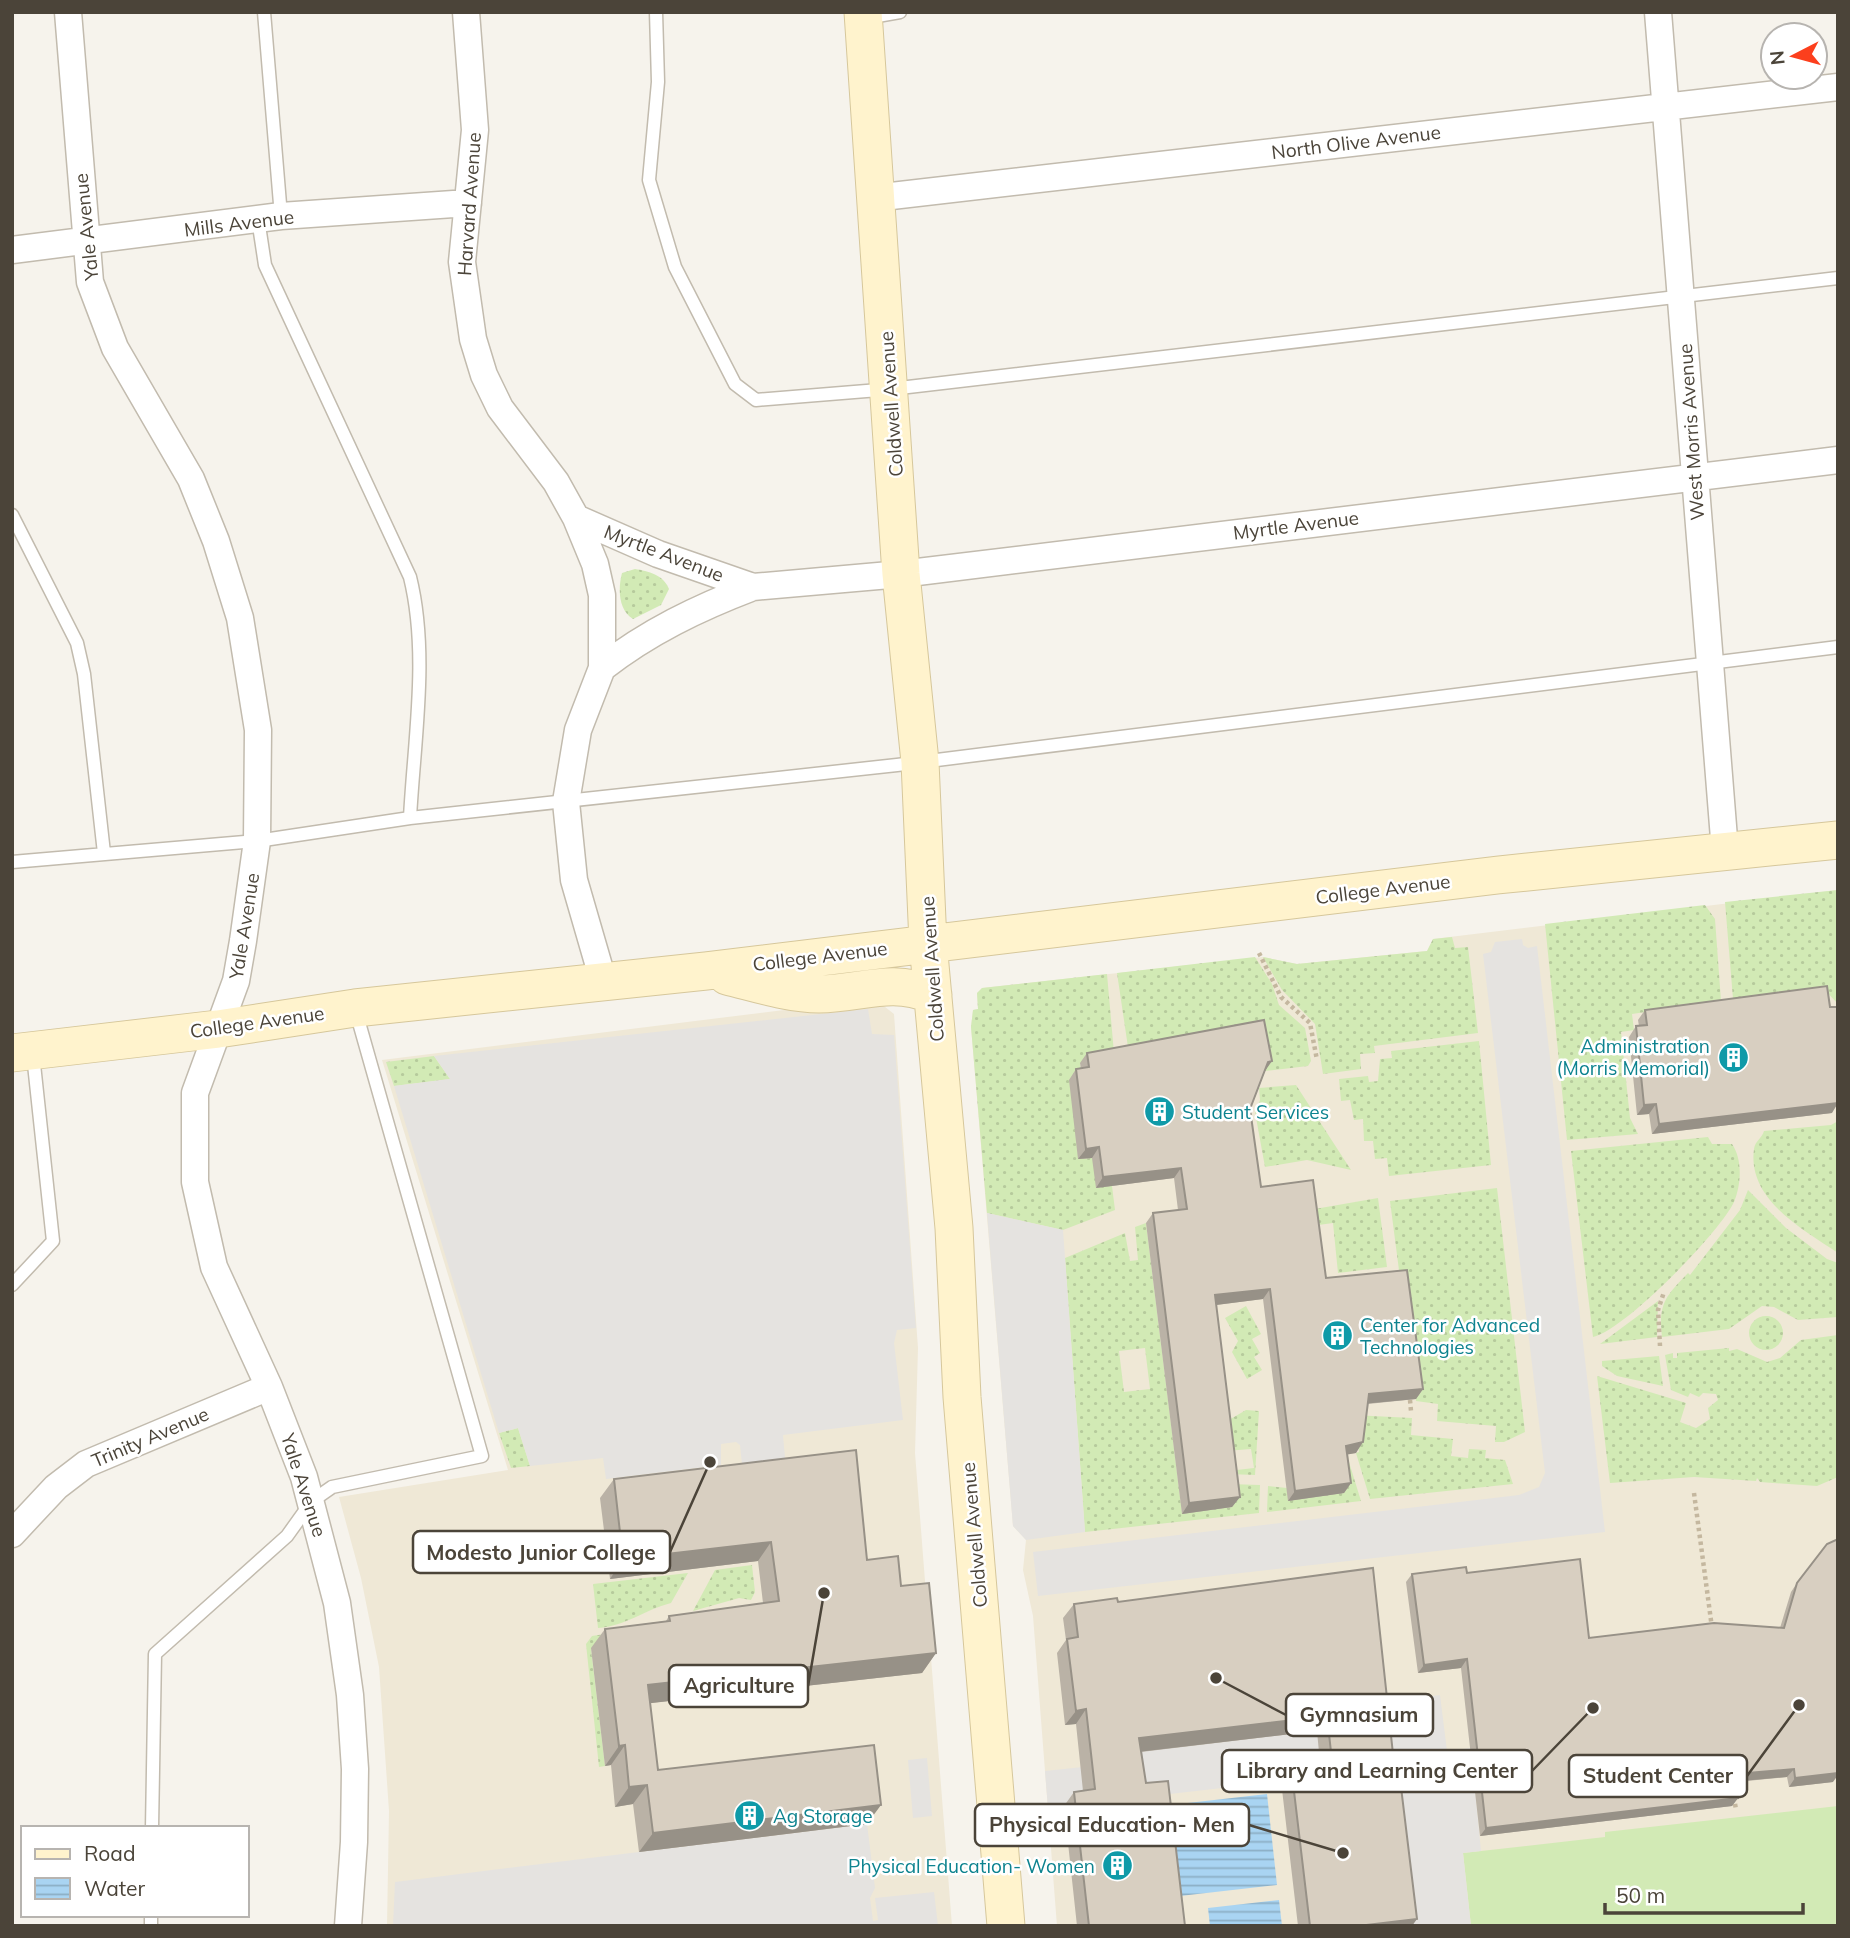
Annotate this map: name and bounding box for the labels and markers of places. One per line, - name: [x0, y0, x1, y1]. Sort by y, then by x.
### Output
- place label: Administration (Morris Memorial): [1557, 1034, 1710, 1080]
- building icon: Administration (Morris Memorial): [1716, 1040, 1750, 1074]
- building icon: Student Services: [1142, 1095, 1176, 1129]
- place label: Student Services: [1182, 1100, 1329, 1124]
- place label: Center for Advanced Technologies: [1360, 1313, 1540, 1359]
- building icon: Center for Advanced Technologies: [1320, 1319, 1354, 1353]
- callout: Modesto Junior College: [413, 1531, 670, 1573]
- callout: Agriculture: [669, 1665, 808, 1707]
- callout: Gymnasium: [1286, 1694, 1433, 1736]
- callout: Library and Learning Center: [1222, 1750, 1532, 1792]
- callout: Student Center: [1569, 1755, 1747, 1797]
- building icon: Ag Storage: [733, 1799, 767, 1833]
- place label: Ag Storage: [773, 1804, 873, 1828]
- callout: Physical Education- Men: [975, 1804, 1249, 1846]
- building icon: Physical Education- Women: [1101, 1849, 1135, 1883]
- place label: Physical Education- Women: [848, 1854, 1095, 1878]

